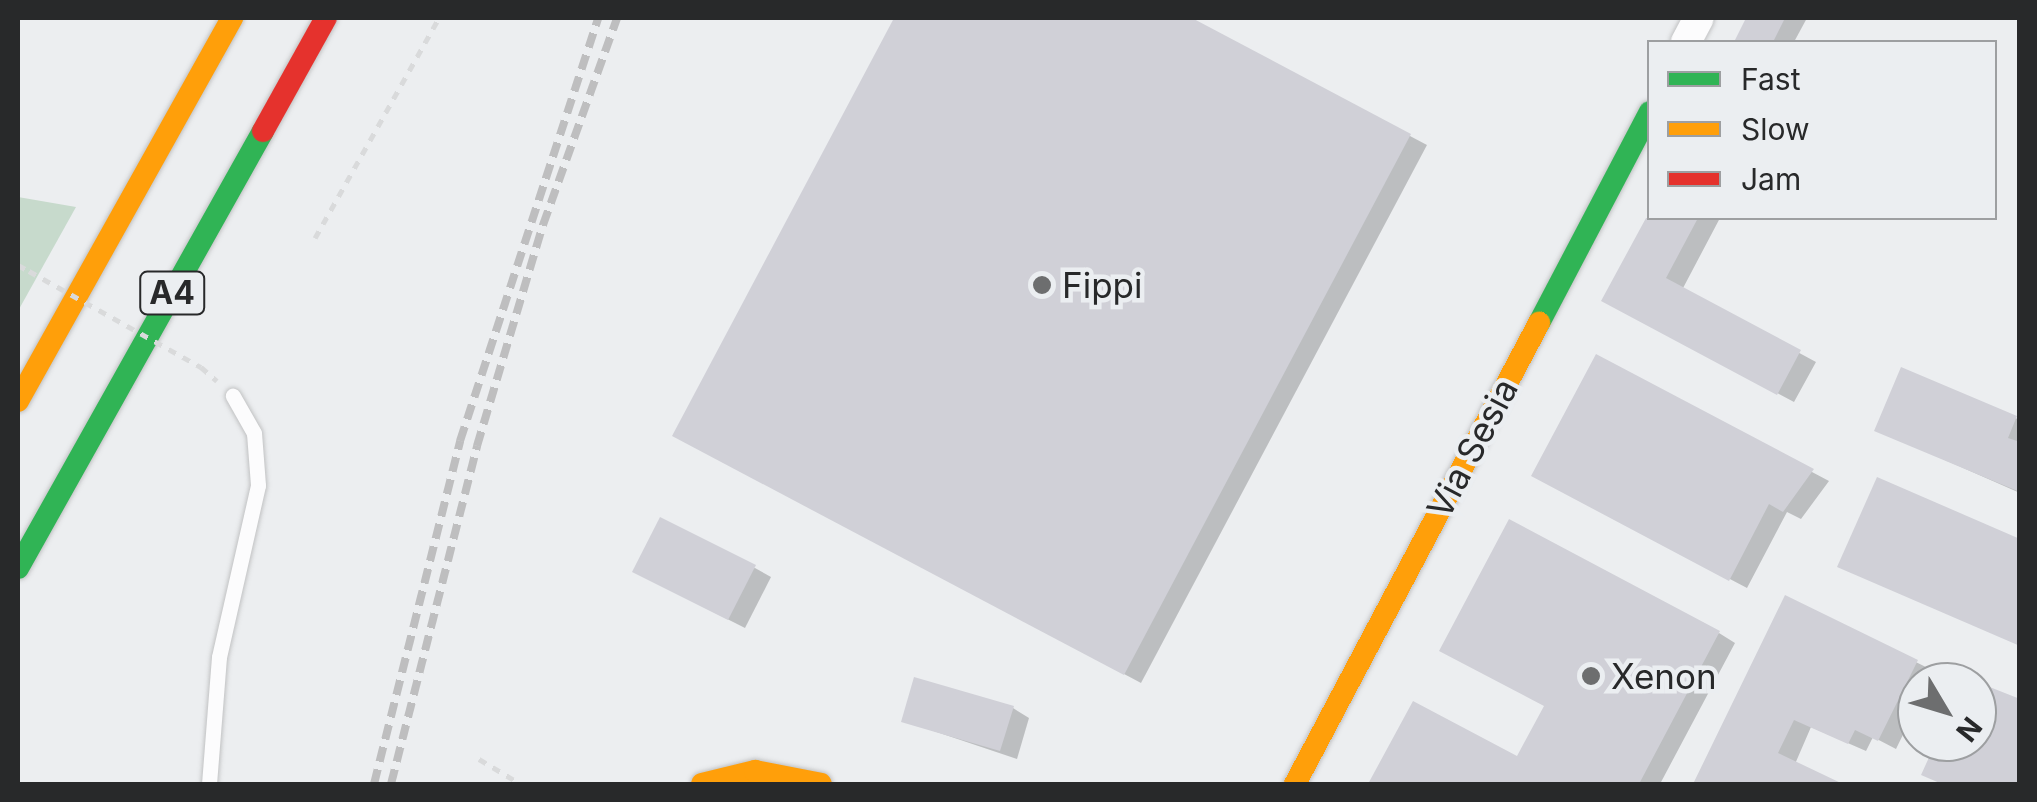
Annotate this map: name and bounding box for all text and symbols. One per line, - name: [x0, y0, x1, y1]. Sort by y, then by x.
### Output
- legend: [1647, 40, 1997, 220]
- text: Fast: [1741, 61, 1800, 97]
- text: Slow: [1741, 111, 1810, 147]
- text: Jam: [1741, 161, 1801, 197]
- place label: Fippi: [1062, 264, 1142, 306]
- road number: A4: [137, 266, 207, 320]
- marker: Fippi: [1031, 274, 1053, 296]
- street label: Via Sesia: [1418, 371, 1526, 525]
- place label: Xenon: [1611, 655, 1717, 697]
- north arrow: [1897, 662, 1997, 762]
- marker: Xenon: [1580, 665, 1602, 687]
- text: N: [1949, 710, 1989, 748]

